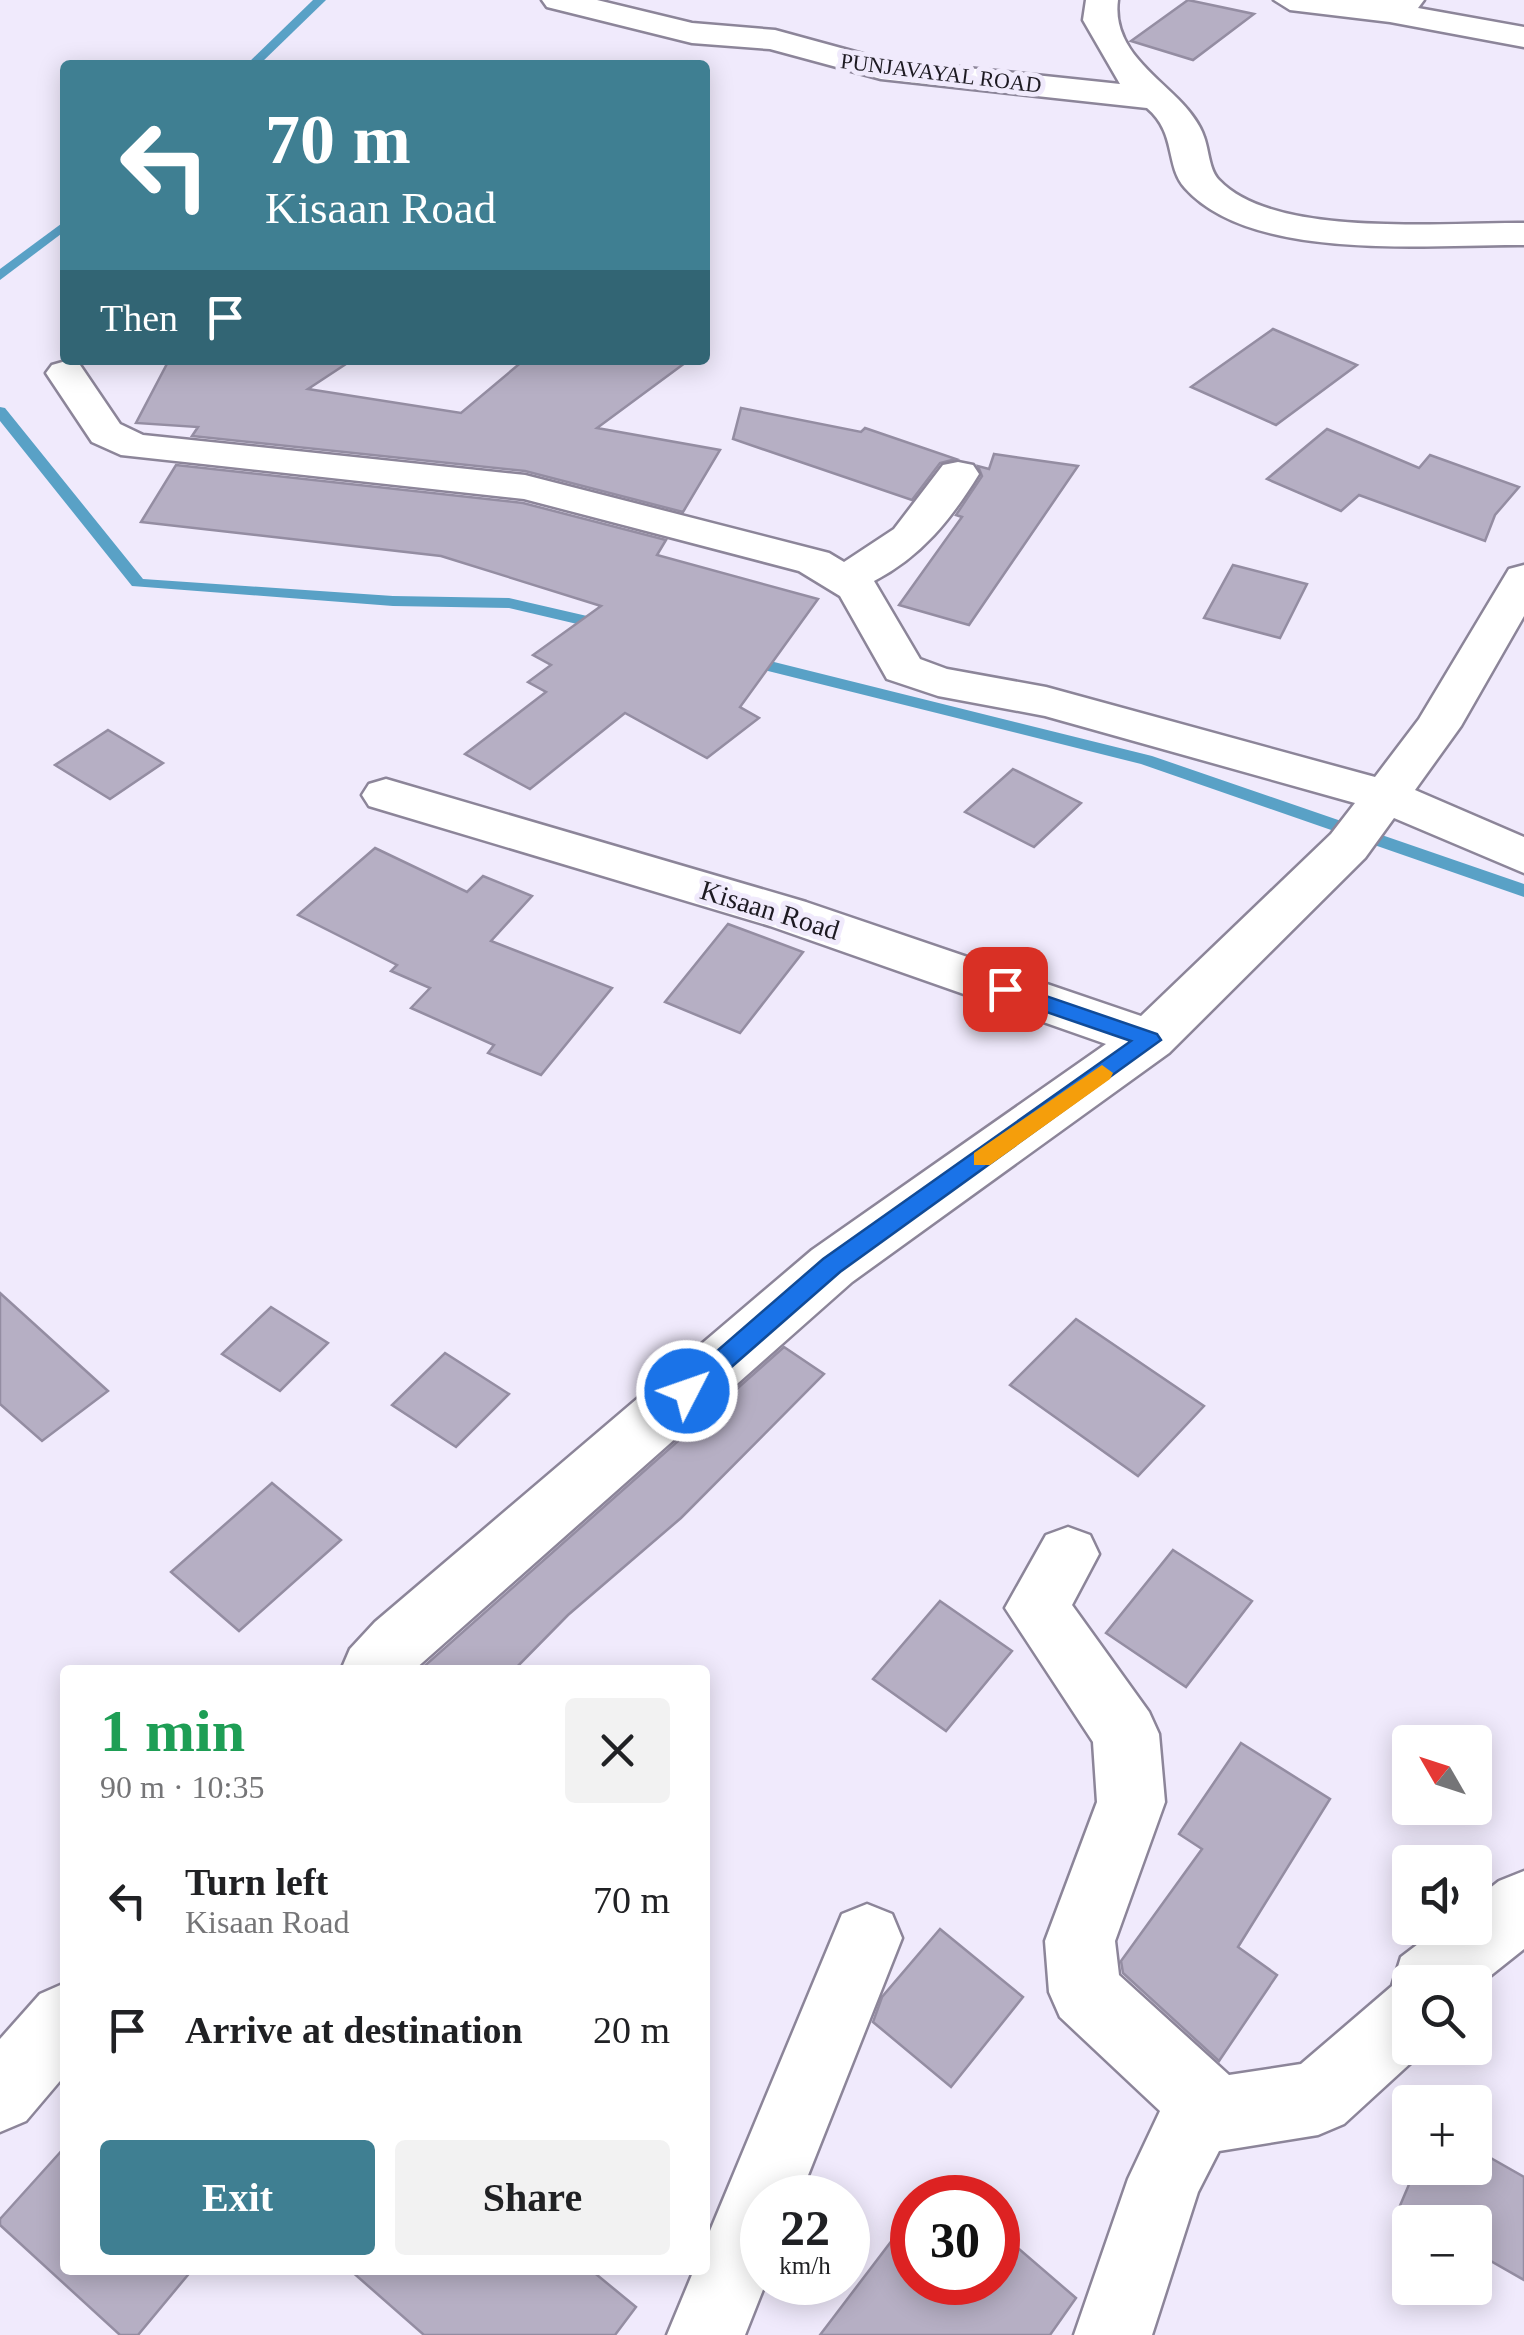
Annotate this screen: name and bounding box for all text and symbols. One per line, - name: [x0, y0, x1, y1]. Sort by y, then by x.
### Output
- street label: PUNJAVAYAL ROAD: [839, 48, 1043, 98]
- icon: left: [100, 100, 230, 230]
- text: 70 m: [265, 101, 411, 178]
- text: Kisaan Road: [265, 183, 496, 233]
- icon: arrive: [198, 290, 253, 345]
- text: Then: [100, 297, 178, 339]
- street label: Kisaan Road: [697, 874, 843, 946]
- pin: [963, 947, 1048, 1032]
- icon: arrive: [978, 962, 1033, 1017]
- position arrow: [635, 1339, 739, 1443]
- text: 1 min: [100, 1698, 245, 1764]
- button: close: [565, 1698, 670, 1803]
- north arrow: [1392, 1725, 1492, 1825]
- map controls: [1392, 1725, 1492, 2305]
- text: 90 m · 10:35: [100, 1769, 264, 1805]
- button: sound: [1392, 1845, 1492, 1945]
- text: Turn left: [185, 1861, 328, 1903]
- icon: left: [100, 1873, 155, 1928]
- text: 70 m: [593, 1879, 670, 1921]
- text: Kisaan Road: [185, 1904, 349, 1940]
- button: search: [1392, 1965, 1492, 2065]
- icon: arrive: [100, 2003, 155, 2058]
- text: Arrive at destination: [185, 2009, 523, 2051]
- text: 20 m: [593, 2009, 670, 2051]
- button: +: [1392, 2085, 1492, 2185]
- button: Exit: [100, 2140, 375, 2255]
- button: Share: [395, 2140, 670, 2255]
- speed limit sign: 30: [890, 2175, 1020, 2305]
- text: 22: [780, 2200, 830, 2256]
- button: −: [1392, 2205, 1492, 2305]
- text: km/h: [779, 2252, 831, 2279]

